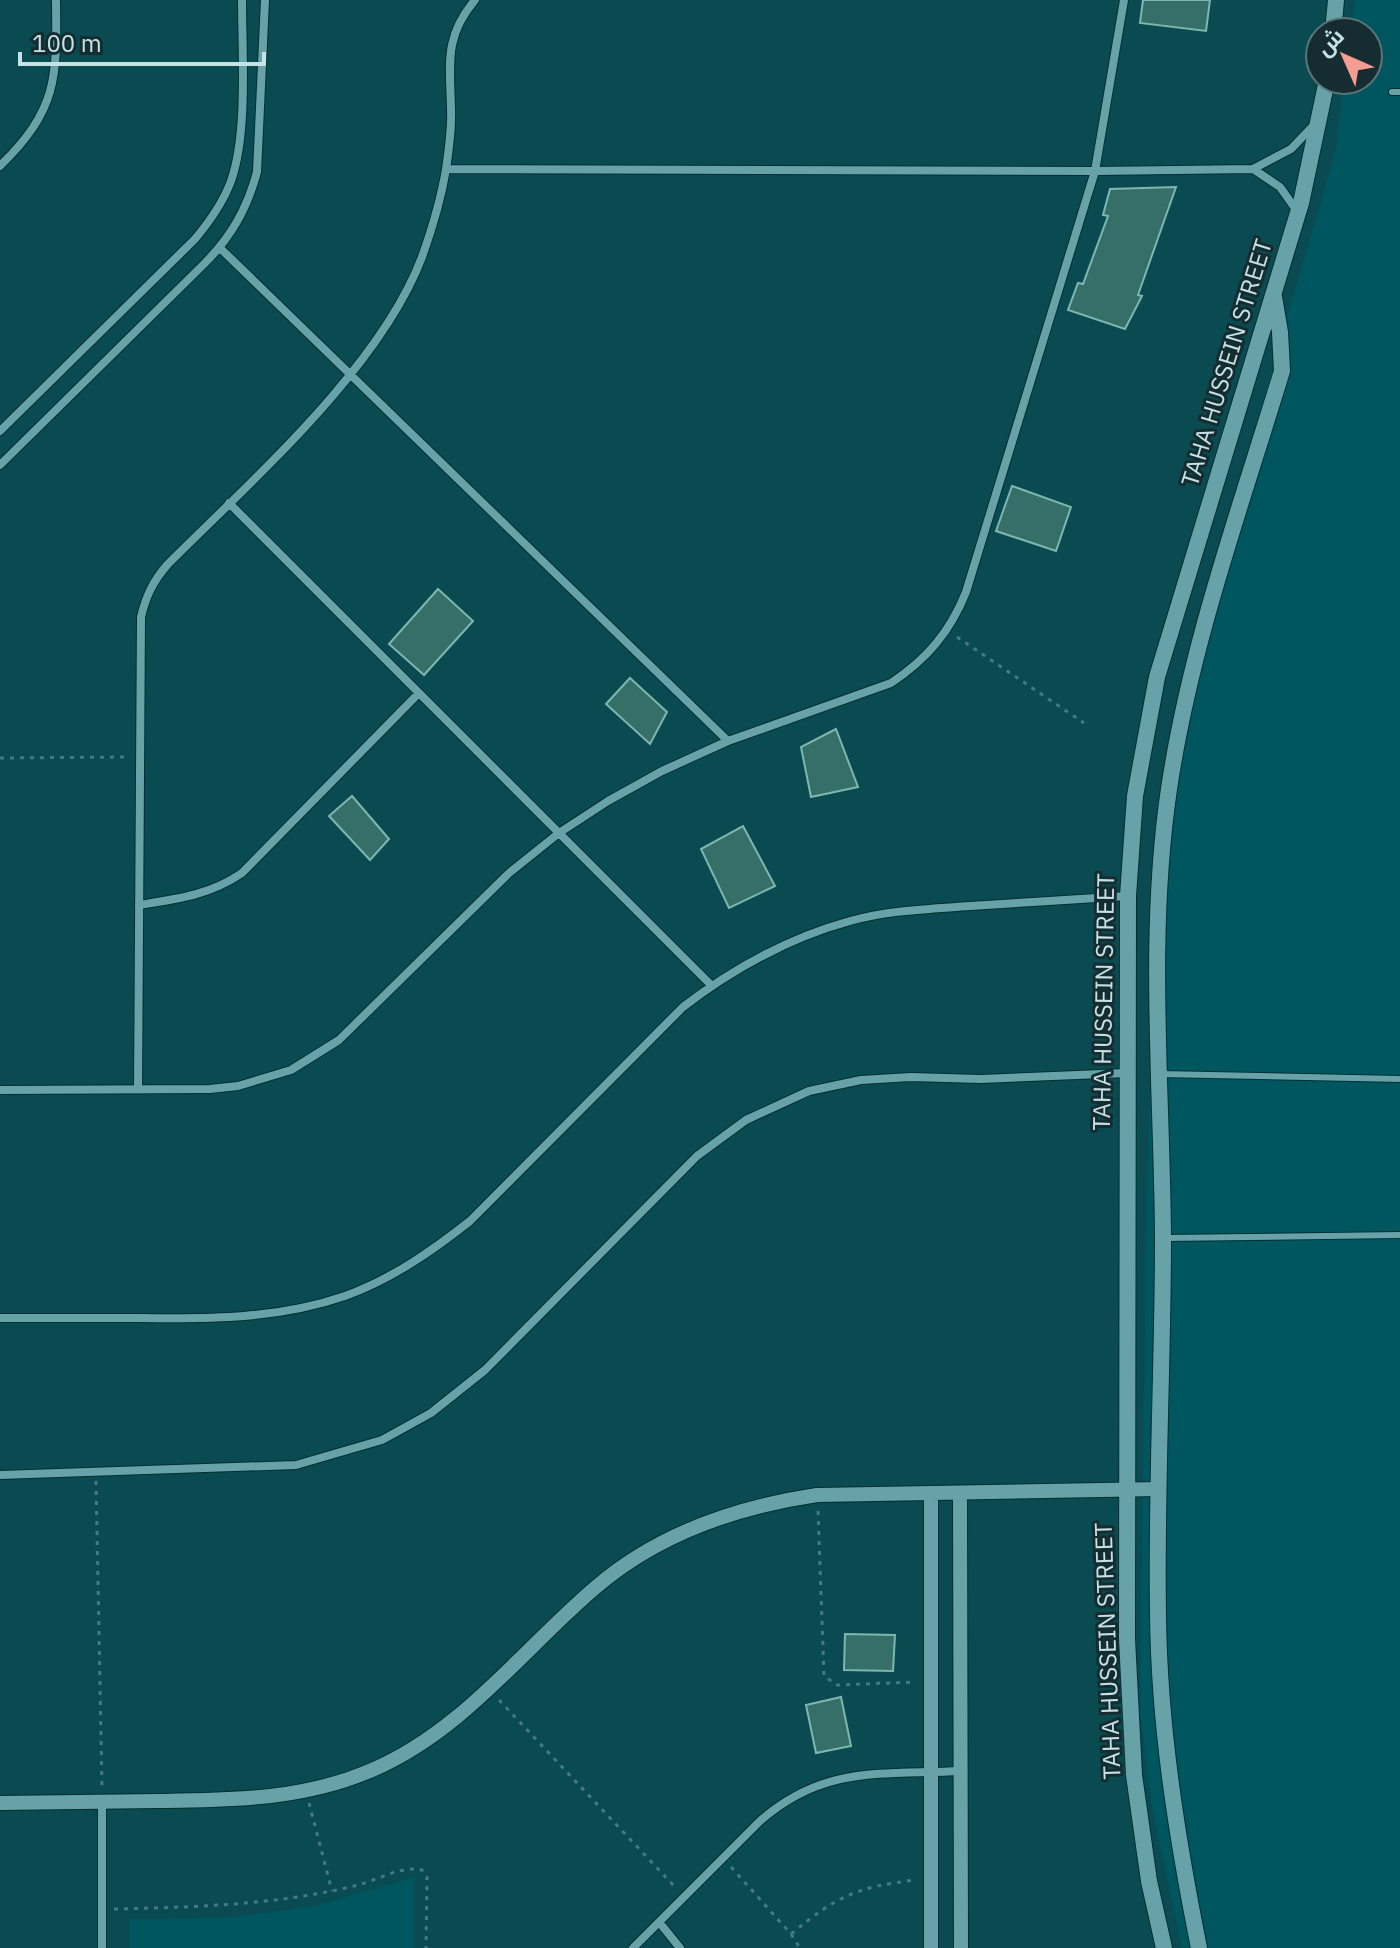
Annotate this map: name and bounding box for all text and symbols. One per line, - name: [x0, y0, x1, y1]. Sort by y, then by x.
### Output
- scale bar: [20, 16, 264, 66]
- north arrow: [1304, 16, 1384, 96]
- text: ش: [1309, 21, 1350, 62]
- text: 100 m: [32, 27, 102, 59]
- street label: TAHA HUSSEIN STREET: [1173, 235, 1279, 490]
- street label: TAHA HUSSEIN STREET: [1085, 873, 1121, 1131]
- street label: TAHA HUSSEIN STREET: [1087, 1522, 1127, 1780]

